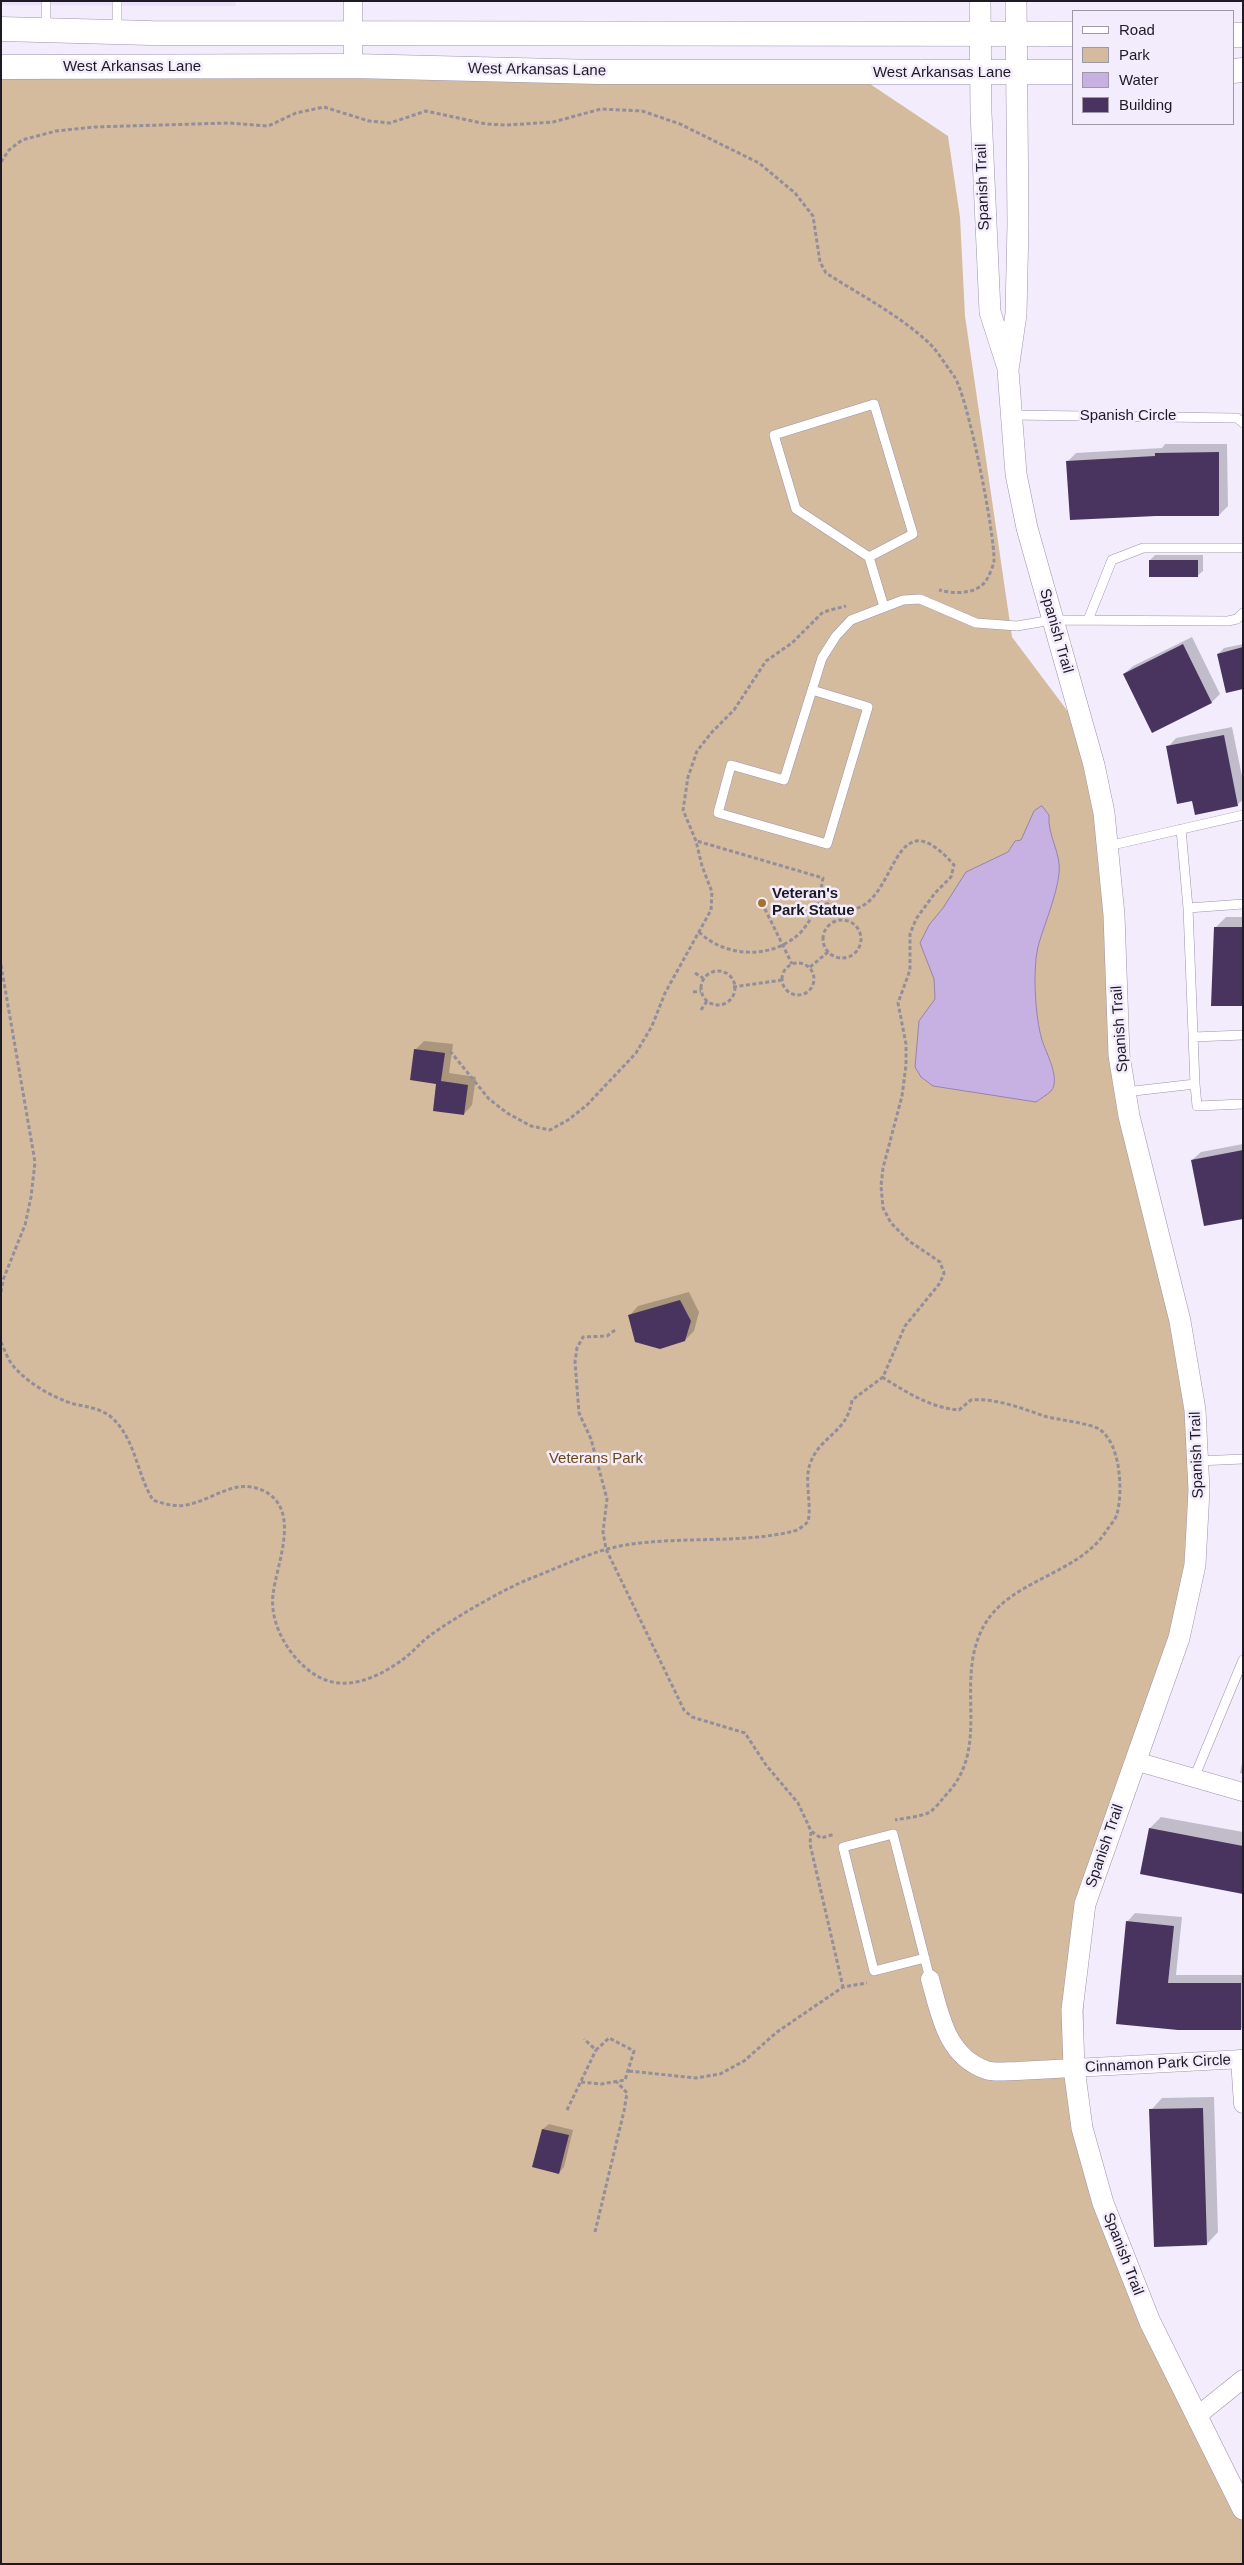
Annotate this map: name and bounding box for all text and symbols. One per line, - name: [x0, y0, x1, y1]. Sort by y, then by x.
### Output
- legend: [1072, 10, 1234, 125]
- text: Road: [1119, 21, 1155, 38]
- text: Park: [1119, 46, 1150, 63]
- street label: West Arkansas Lane: [63, 58, 201, 76]
- street label: West Arkansas Lane: [468, 60, 606, 80]
- street label: West Arkansas Lane: [873, 64, 1011, 82]
- text: Water: [1119, 71, 1158, 88]
- text: Building: [1119, 96, 1172, 113]
- street label: Spanish Trail: [972, 143, 994, 231]
- street label: Spanish Circle: [1080, 407, 1176, 425]
- street label: Spanish Trail: [1035, 587, 1077, 675]
- place label: Veteran's Park Statue: [772, 885, 855, 920]
- marker: Veteran's Park Statue: [756, 897, 768, 909]
- street label: Spanish Trail: [1108, 985, 1132, 1073]
- street label: Spanish Trail: [1186, 1411, 1208, 1499]
- park label: Veterans Park: [549, 1450, 643, 1468]
- street label: Spanish Trail: [1082, 1802, 1128, 1890]
- street label: Cinnamon Park Circle: [1085, 2051, 1231, 2077]
- street label: Spanish Trail: [1099, 2210, 1147, 2298]

